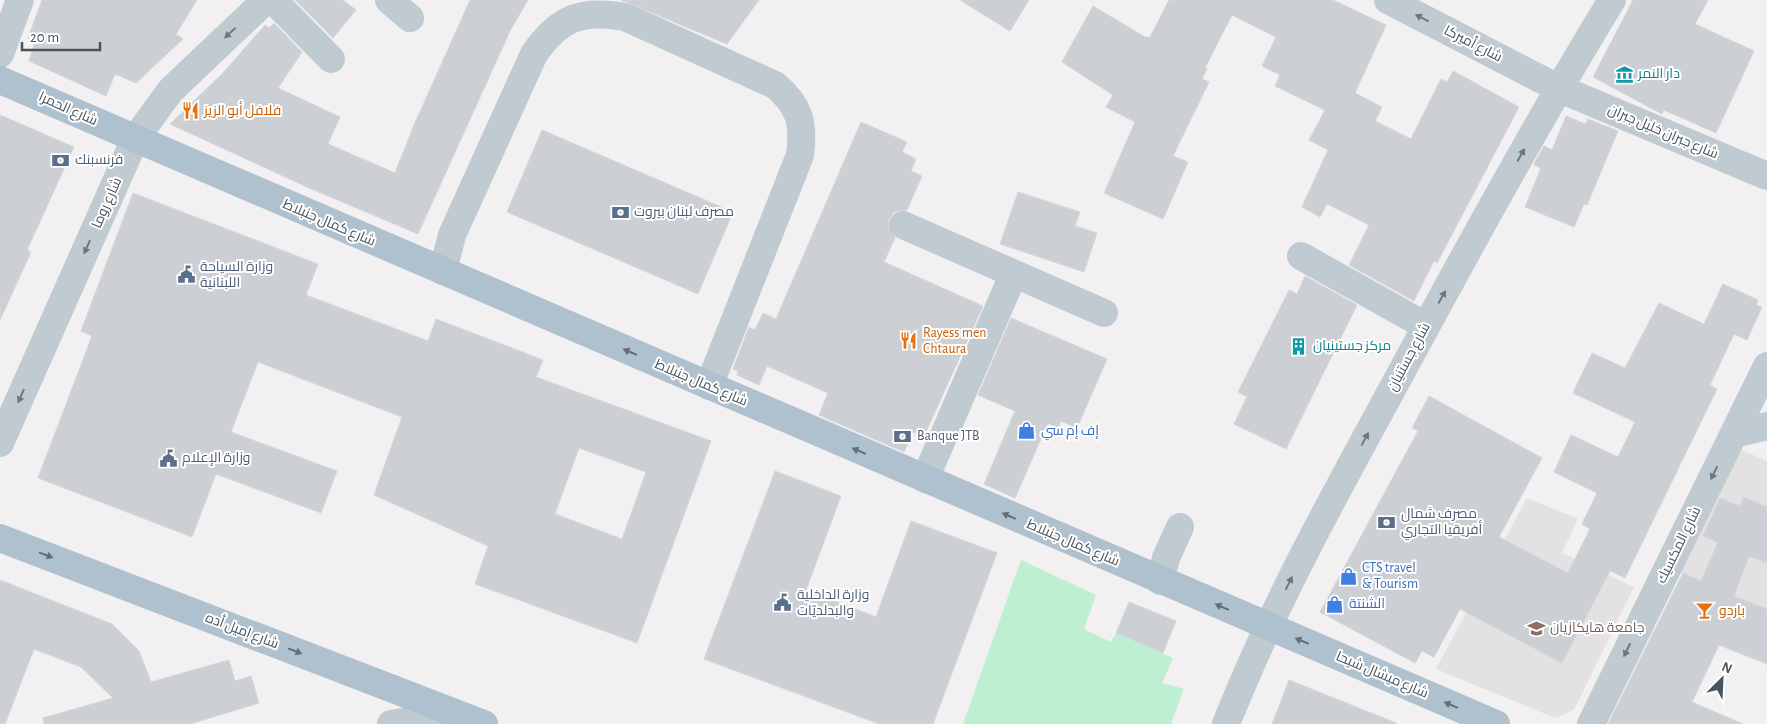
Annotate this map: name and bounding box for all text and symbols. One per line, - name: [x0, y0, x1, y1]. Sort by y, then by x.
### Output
- one-way arrow: [1415, 14, 1429, 22]
- scale bar: [22, 20, 100, 52]
- street label: شارع أميركا: [1441, 21, 1506, 66]
- one-way arrow: [225, 27, 237, 39]
- text: 20 m: [30, 30, 59, 45]
- museum icon: دار النمر: [1614, 64, 1634, 84]
- place label: دار النمر: [1637, 67, 1680, 81]
- street label: شارع الحمرا: [36, 90, 100, 129]
- restaurant icon: فلافل أبو الزيز: [180, 101, 200, 121]
- place label: فلافل أبو الزيز: [203, 101, 281, 118]
- street label: شارع جبران خليل جبران: [1605, 102, 1720, 162]
- one-way arrow: [1517, 148, 1526, 161]
- bank icon: فرنسبنك: [51, 150, 71, 170]
- place label: فرنسبنك: [75, 153, 123, 167]
- street label: شارع روما: [90, 176, 125, 231]
- street label: شارع كمال جنبلاط: [280, 197, 378, 250]
- bank icon: مصرف لبنان بيروت: [610, 202, 630, 222]
- place label: مصرف لبنان بيروت: [634, 205, 734, 219]
- one-way arrow: [83, 240, 91, 254]
- place label: وزارة السياحة اللبنانية: [200, 260, 273, 290]
- public building icon: وزارة السياحة اللبنانية: [176, 265, 196, 285]
- one-way arrow: [1438, 290, 1447, 303]
- street label: شارع جستنيان: [1385, 321, 1434, 394]
- place label: Rayess men Chtaura: [923, 326, 987, 356]
- restaurant icon: Rayess men Chtaura: [899, 331, 919, 351]
- building icon: مركز جستينيان: [1289, 336, 1309, 356]
- place label: مركز جستينيان: [1313, 339, 1391, 353]
- one-way arrow: [623, 348, 637, 356]
- street label: شارع كمال جنبلاط: [652, 357, 750, 410]
- one-way arrow: [16, 389, 24, 403]
- shop icon: إف إم سي: [1017, 421, 1037, 441]
- place label: إف إم سي: [1041, 424, 1099, 441]
- bank icon: Banque JTB: [893, 426, 913, 446]
- place label: Banque JTB: [917, 429, 980, 443]
- one-way arrow: [1361, 432, 1369, 447]
- one-way arrow: [852, 447, 866, 455]
- public building icon: وزارة الإعلام: [158, 448, 178, 468]
- place label: وزارة الإعلام: [182, 451, 250, 467]
- one-way arrow: [1710, 466, 1718, 480]
- street label: شارع المكسيك: [1654, 504, 1704, 586]
- place label: مصرف شمال أفريقيا التجاري: [1401, 507, 1483, 541]
- one-way arrow: [1002, 511, 1016, 519]
- bank icon: مصرف شمال أفريقيا التجاري: [1377, 512, 1397, 532]
- street label: شارع كمال جنبلاط: [1024, 517, 1122, 570]
- one-way arrow: [38, 552, 53, 559]
- place label: CTS travel & Tourism: [1362, 561, 1418, 591]
- shop icon: CTS travel & Tourism: [1338, 566, 1358, 586]
- one-way arrow: [1285, 576, 1293, 590]
- place label: وزارة الداخلية والبدلديّات: [797, 588, 869, 618]
- public building icon: وزارة الداخلية والبدلديّات: [773, 593, 793, 613]
- shop icon: الشنتة: [1325, 594, 1345, 614]
- place label: الشنتة: [1349, 597, 1385, 611]
- bar icon: باردو: [1695, 601, 1715, 621]
- one-way arrow: [1215, 603, 1229, 611]
- place label: باردو: [1719, 604, 1745, 618]
- street label: شارع إميل أده: [203, 608, 282, 652]
- school or university icon: جامعة هايكازيان: [1526, 618, 1546, 638]
- place label: جامعة هايكازيان: [1550, 621, 1645, 635]
- one-way arrow: [1295, 637, 1309, 645]
- one-way arrow: [1623, 643, 1631, 657]
- one-way arrow: [288, 647, 303, 655]
- street label: شارع ميشال شيحا: [1333, 649, 1430, 702]
- north arrow: [1697, 654, 1747, 704]
- text: N: [1720, 660, 1734, 676]
- one-way arrow: [1443, 701, 1458, 709]

